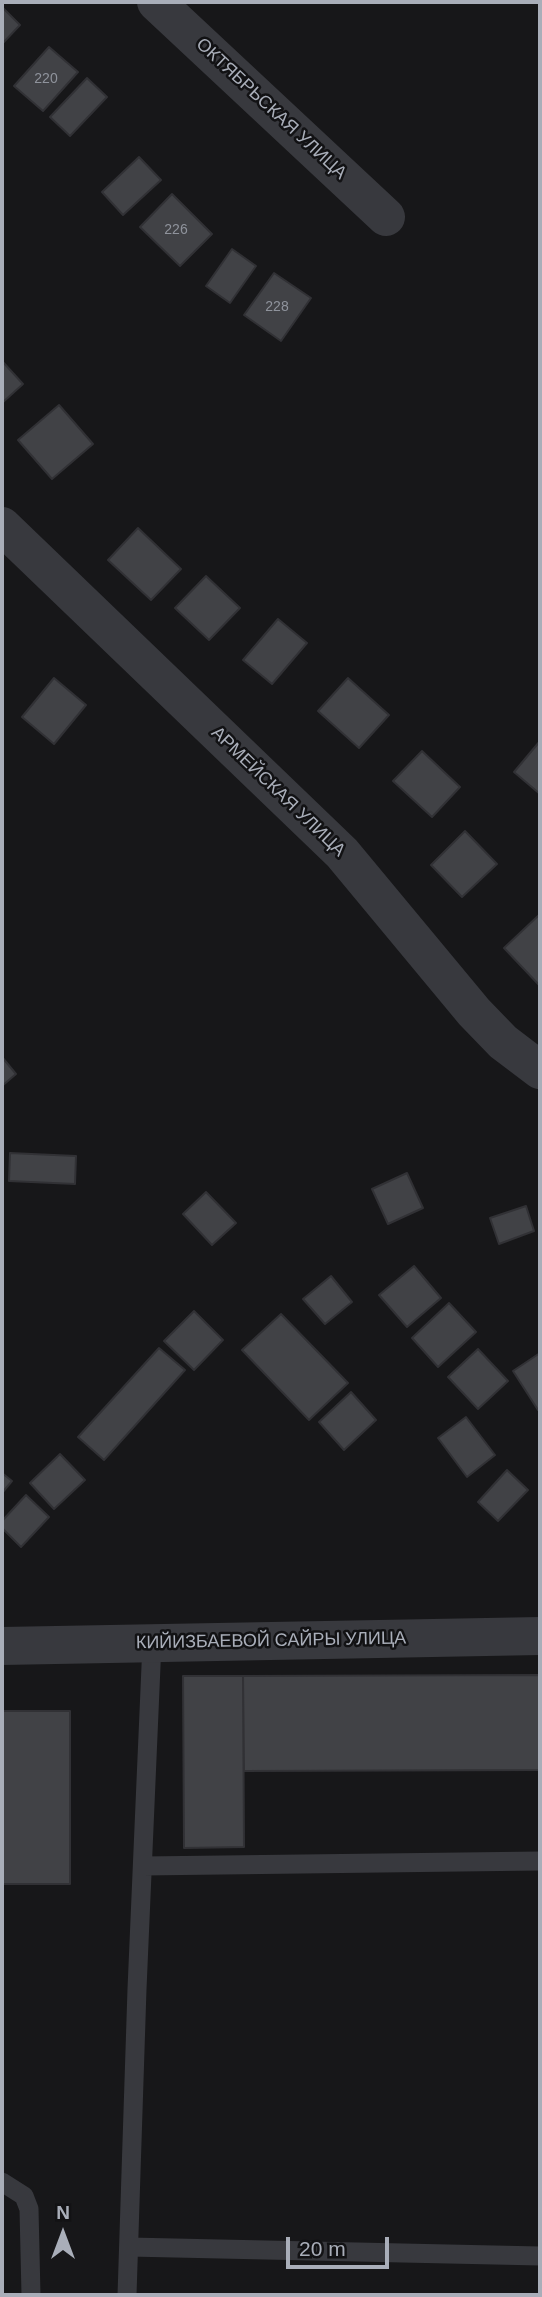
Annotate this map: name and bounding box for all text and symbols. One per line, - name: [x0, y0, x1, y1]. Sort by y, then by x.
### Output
- street label: ОКТЯБРЬСКАЯ УЛИЦА: [191, 34, 351, 184]
- house number: 220: [34, 71, 58, 87]
- house number: 226: [164, 222, 188, 238]
- house number: 228: [265, 299, 289, 315]
- street label: АРМЕЙСКАЯ УЛИЦА: [206, 722, 350, 862]
- street label: КИЙИЗБАЕВОЙ САЙРЫ УЛИЦА: [136, 1628, 406, 1654]
- north arrow: [28, 2199, 98, 2269]
- text: N: [56, 2202, 70, 2223]
- scale bar: [290, 2224, 393, 2268]
- text: 20 m: [299, 2237, 346, 2260]

